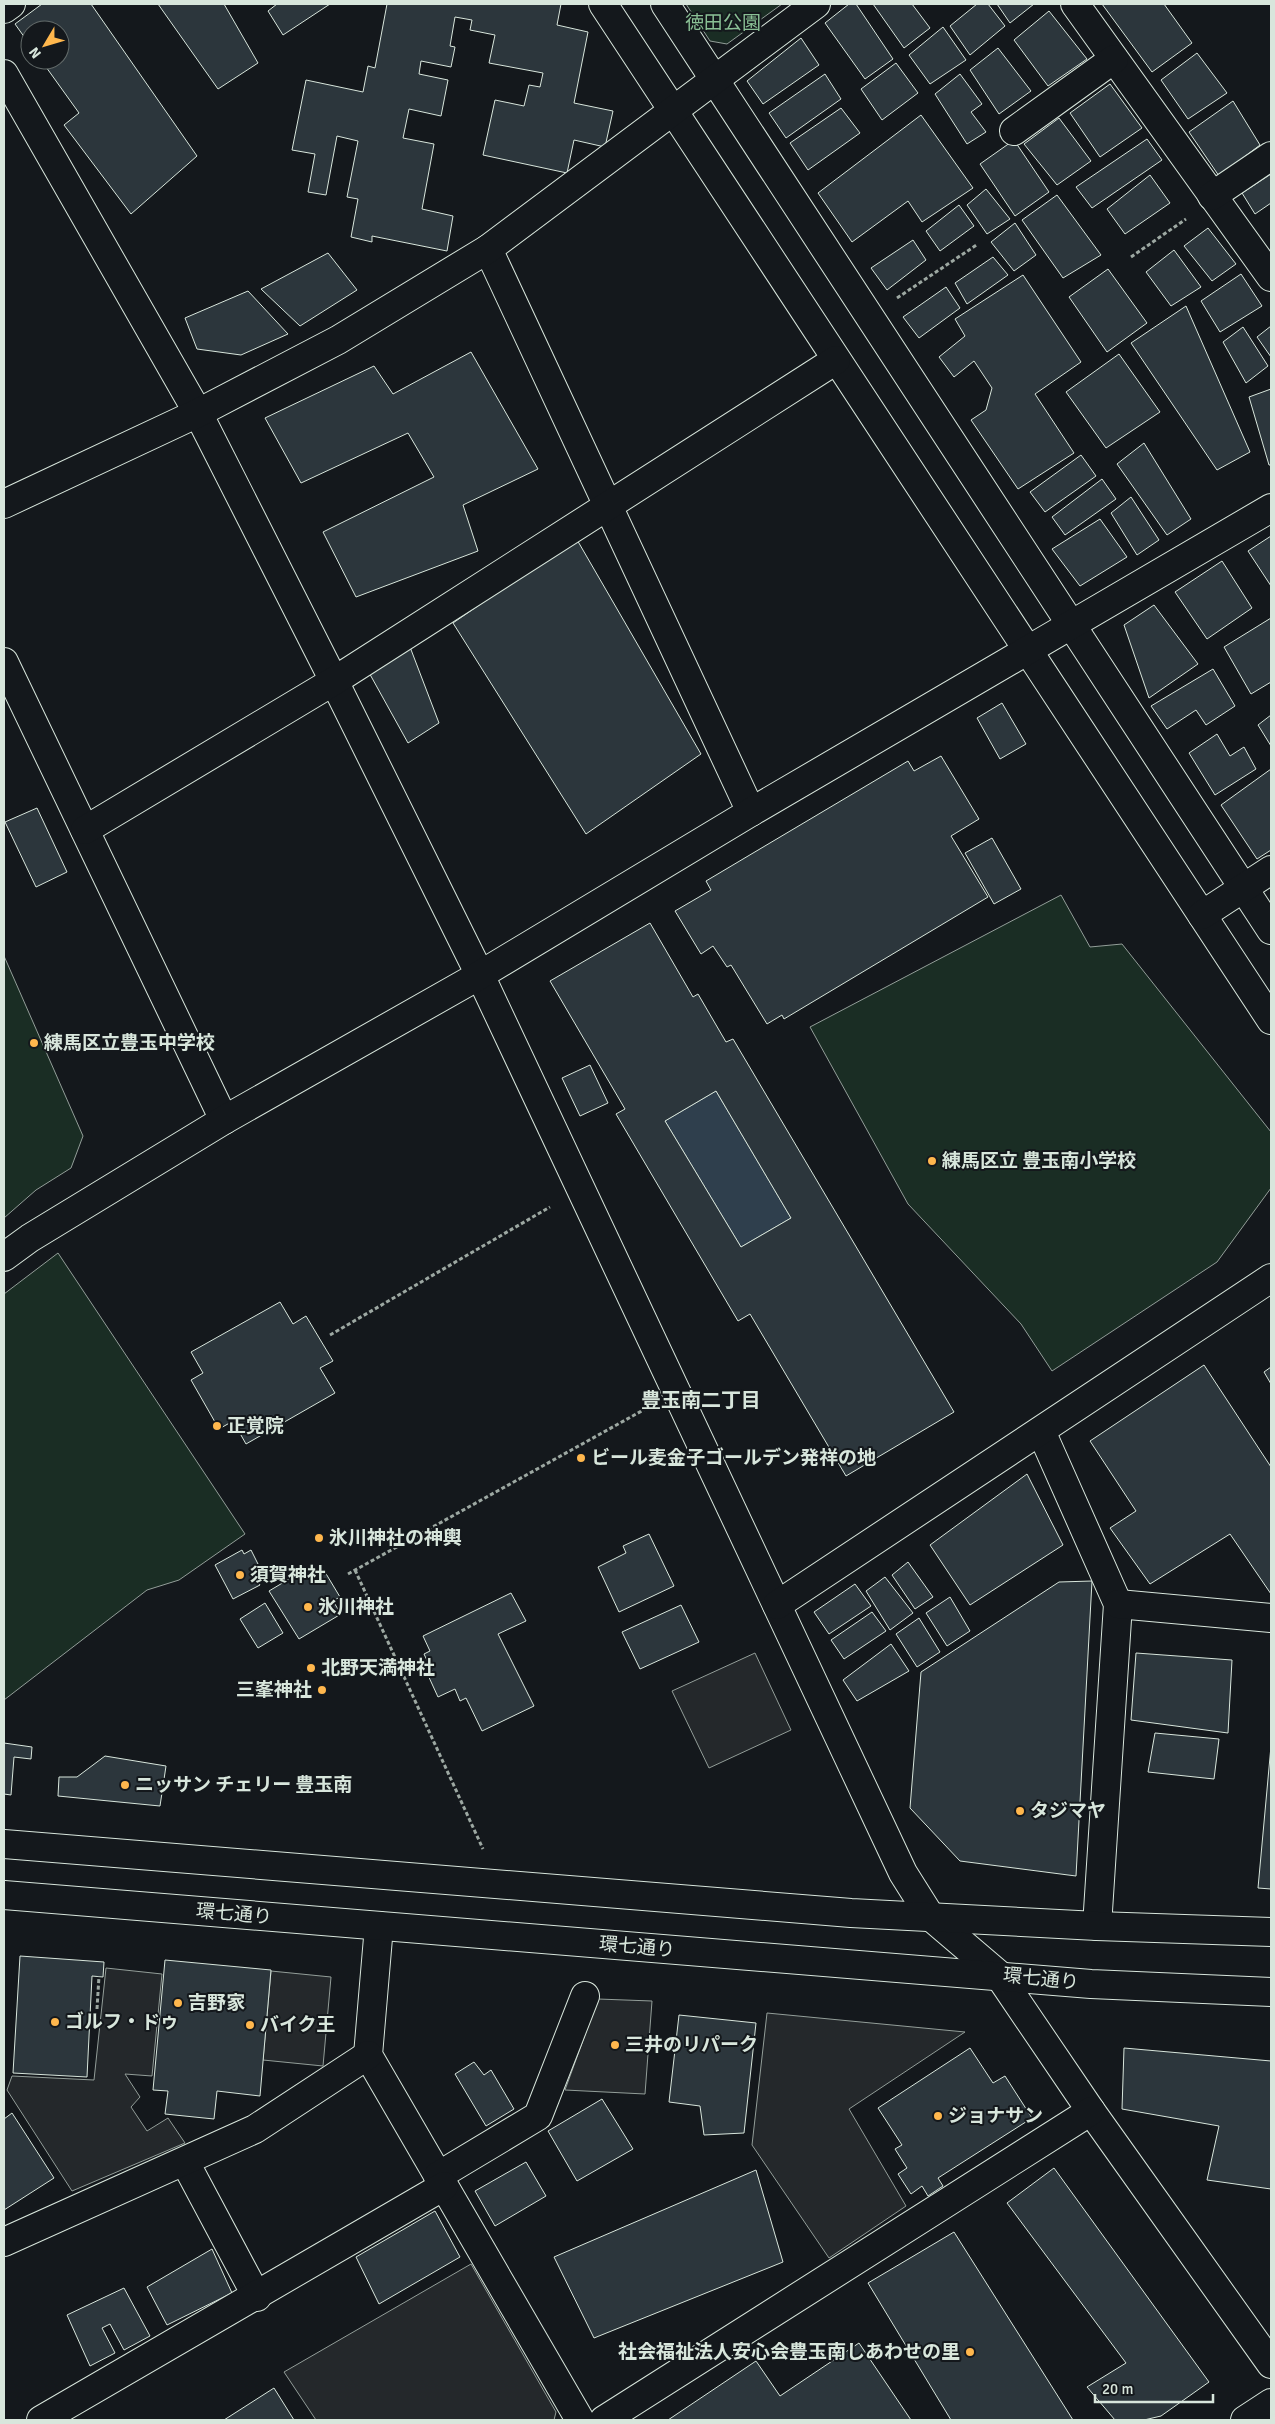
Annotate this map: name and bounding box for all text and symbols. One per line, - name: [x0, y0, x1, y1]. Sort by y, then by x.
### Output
- park label: 徳田公園: [685, 11, 761, 35]
- north arrow: [20, 20, 70, 70]
- text: N: [25, 44, 45, 62]
- place label: 練馬区立豊玉中学校: [44, 1031, 215, 1055]
- marker: 練馬区立豊玉中学校: [28, 1037, 40, 1049]
- place label: 練馬区立 豊玉南小学校: [942, 1149, 1136, 1173]
- marker: 練馬区立 豊玉南小学校: [926, 1155, 938, 1167]
- district label: 豊玉南二丁目: [641, 1388, 761, 1413]
- place label: 正覚院: [227, 1414, 284, 1438]
- marker: 正覚院: [211, 1420, 223, 1432]
- place label: ビール麦金子ゴールデン発祥の地: [591, 1446, 876, 1470]
- marker: ビール麦金子ゴールデン発祥の地: [575, 1452, 587, 1464]
- place label: 氷川神社の神輿: [329, 1526, 462, 1550]
- marker: 氷川神社の神輿: [313, 1532, 325, 1544]
- place label: 須賀神社: [250, 1563, 326, 1587]
- marker: 須賀神社: [234, 1569, 246, 1581]
- place label: 氷川神社: [318, 1595, 394, 1619]
- marker: 氷川神社: [302, 1601, 314, 1613]
- place label: 北野天満神社: [321, 1656, 435, 1680]
- marker: 北野天満神社: [305, 1662, 317, 1674]
- place label: 三峯神社: [236, 1678, 312, 1702]
- marker: 三峯神社: [316, 1684, 328, 1696]
- place label: ニッサン チェリー 豊玉南: [135, 1773, 352, 1797]
- marker: ニッサン チェリー 豊玉南: [119, 1779, 131, 1791]
- place label: タジマヤ: [1030, 1799, 1106, 1823]
- marker: タジマヤ: [1014, 1805, 1026, 1817]
- street label: 環七通り: [195, 1899, 273, 1929]
- street label: 環七通り: [598, 1932, 676, 1962]
- street label: 環七通り: [1002, 1963, 1080, 1995]
- place label: 吉野家: [188, 1991, 245, 2015]
- marker: 吉野家: [172, 1997, 184, 2009]
- place label: ゴルフ・ドゥ: [65, 2010, 179, 2034]
- place label: バイク王: [260, 2013, 336, 2037]
- marker: ゴルフ・ドゥ: [49, 2016, 61, 2028]
- marker: バイク王: [244, 2019, 256, 2031]
- place label: 三井のリパーク: [625, 2033, 758, 2057]
- marker: 三井のリパーク: [609, 2039, 621, 2051]
- place label: ジョナサン: [948, 2104, 1043, 2128]
- marker: ジョナサン: [932, 2110, 944, 2122]
- place label: 社会福祉法人安心会豊玉南しあわせの里: [618, 2340, 960, 2364]
- marker: 社会福祉法人安心会豊玉南しあわせの里: [964, 2346, 976, 2358]
- scale bar: [1095, 2372, 1212, 2404]
- text: 20 m: [1102, 2380, 1133, 2398]

